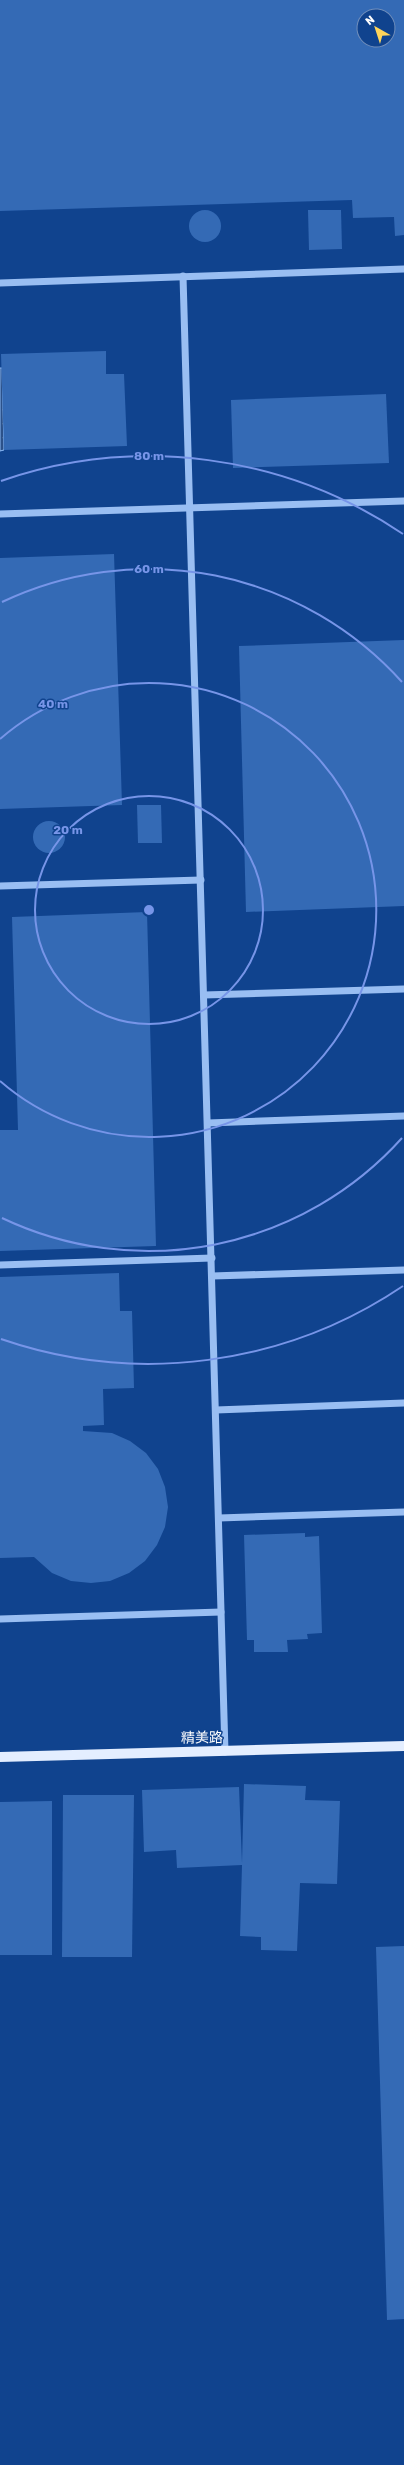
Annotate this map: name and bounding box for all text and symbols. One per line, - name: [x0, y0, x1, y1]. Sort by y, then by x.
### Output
- north arrow: [356, 8, 396, 48]
- text: N: [363, 13, 377, 28]
- text: 80 m: [134, 449, 164, 463]
- text: 60 m: [134, 562, 164, 576]
- text: 40 m: [38, 697, 68, 711]
- text: 20 m: [53, 823, 83, 837]
- centre of rings: [142, 903, 156, 917]
- street label: 精美路: [181, 1729, 223, 1747]

